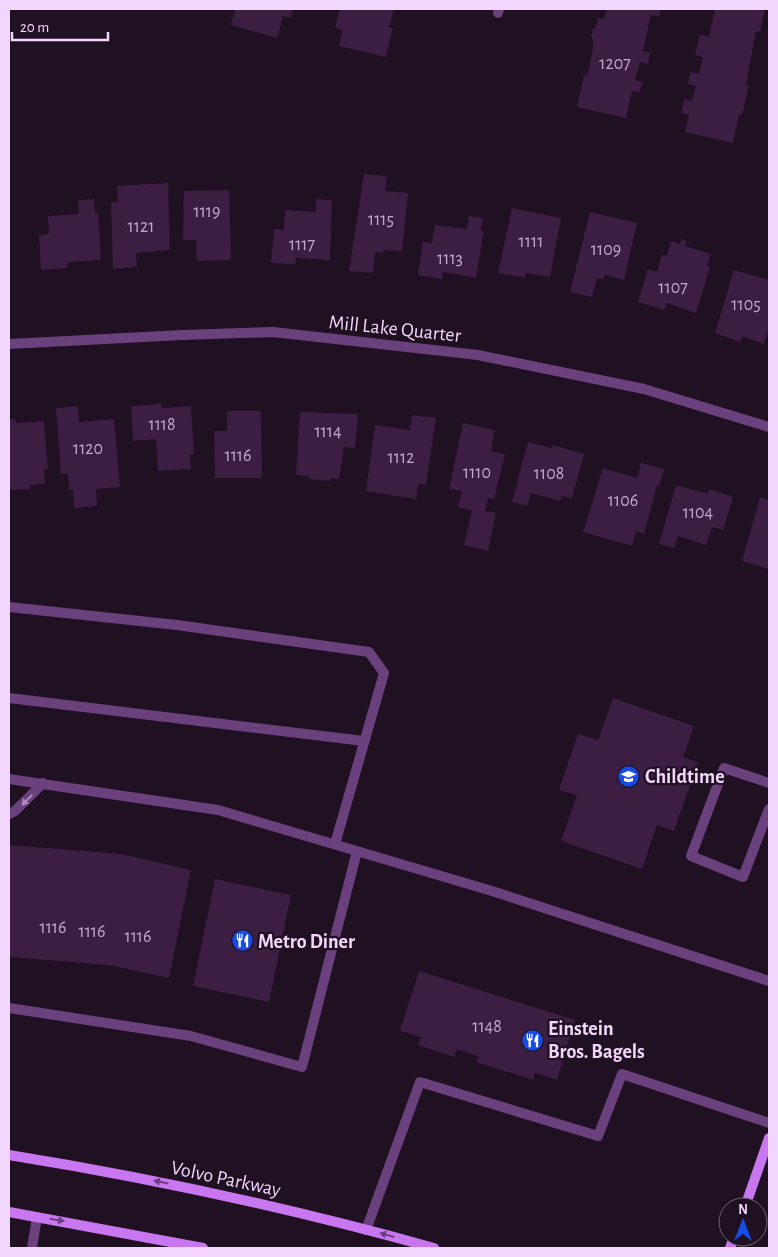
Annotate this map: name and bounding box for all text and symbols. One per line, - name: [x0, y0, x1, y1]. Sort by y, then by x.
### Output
- scale bar: [12, 10, 109, 42]
- text: 20 m: [20, 20, 49, 35]
- house number: 1207: [599, 55, 631, 73]
- house number: 1119: [193, 203, 221, 221]
- house number: 1115: [368, 211, 394, 229]
- house number: 1121: [128, 218, 154, 236]
- house number: 1111: [519, 233, 543, 251]
- house number: 1117: [289, 236, 315, 254]
- house number: 1109: [591, 241, 621, 259]
- house number: 1113: [437, 250, 463, 268]
- house number: 1107: [658, 279, 688, 297]
- house number: 1105: [731, 296, 761, 314]
- street label: Mill Lake Quarter: [328, 312, 463, 346]
- house number: 1118: [148, 416, 176, 434]
- house number: 1114: [314, 423, 342, 441]
- house number: 1120: [73, 440, 103, 458]
- house number: 1116: [224, 447, 252, 465]
- house number: 1112: [388, 449, 414, 467]
- house number: 1110: [463, 464, 491, 482]
- house number: 1108: [534, 465, 564, 483]
- house number: 1106: [608, 492, 638, 510]
- house number: 1104: [683, 504, 714, 522]
- school or university icon: Childtime: [617, 764, 641, 788]
- place label: Childtime: [645, 767, 725, 787]
- one-way arrow: [21, 793, 33, 805]
- house number: 1116: [39, 919, 67, 937]
- house number: 1116: [78, 923, 106, 941]
- house number: 1116: [124, 928, 152, 946]
- restaurant icon: Metro Diner: [230, 929, 254, 953]
- place label: Metro Diner: [258, 932, 355, 952]
- house number: 1148: [472, 1018, 502, 1036]
- place label: Einstein Bros. Bagels: [548, 1019, 645, 1062]
- restaurant icon: Einstein Bros. Bagels: [520, 1028, 544, 1052]
- street label: Volvo Parkway: [169, 1158, 283, 1200]
- one-way arrow: [152, 1177, 168, 1185]
- north arrow: [718, 1197, 768, 1247]
- text: N: [738, 1203, 748, 1217]
- one-way arrow: [49, 1217, 65, 1225]
- one-way arrow: [379, 1231, 394, 1239]

